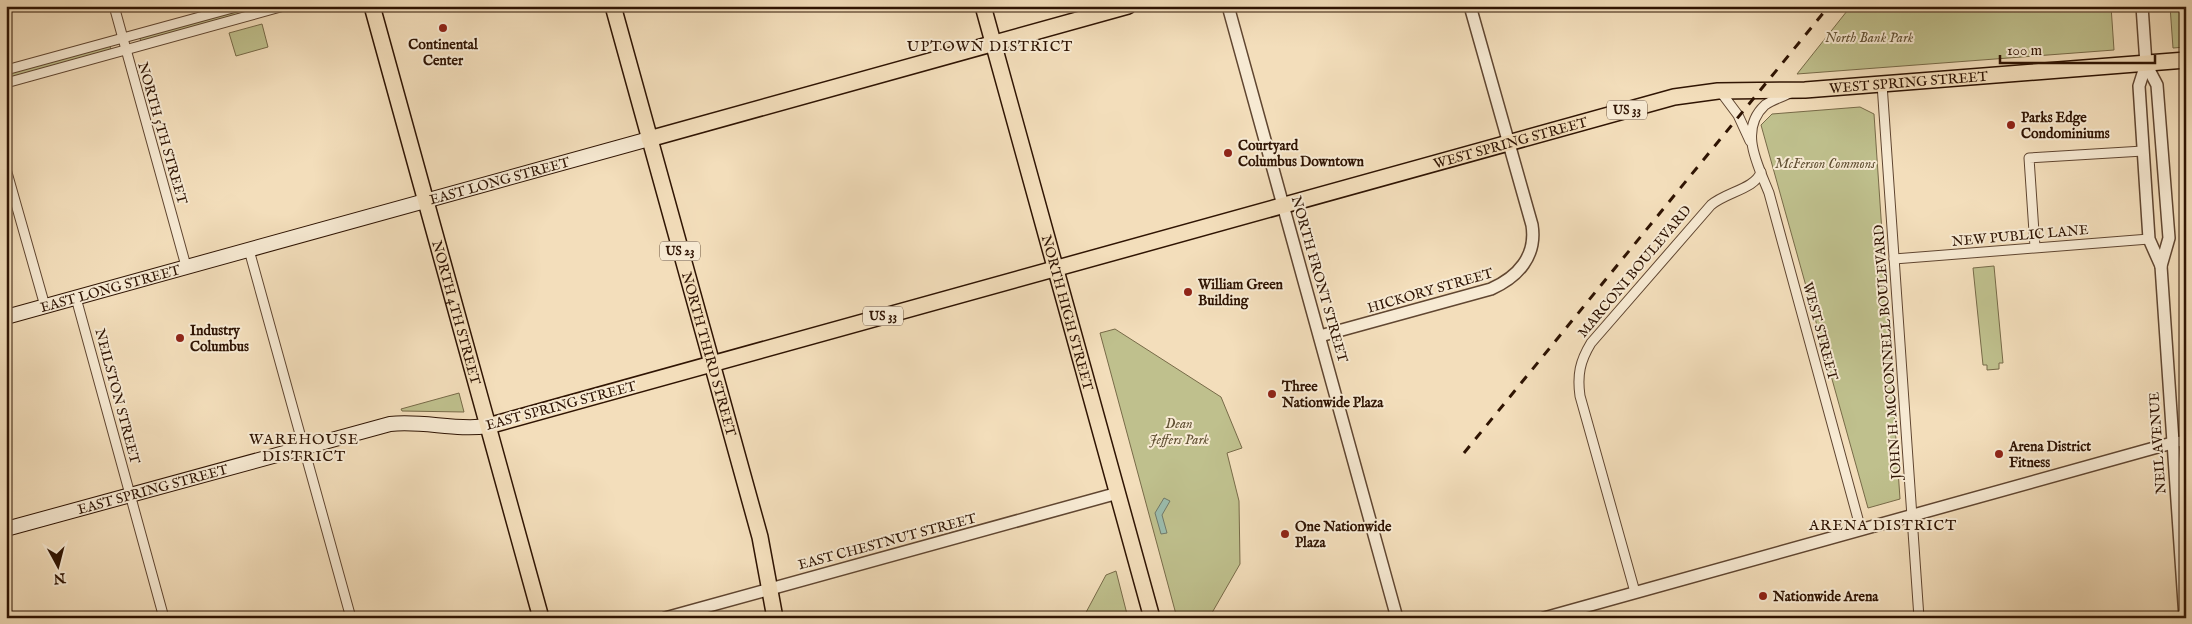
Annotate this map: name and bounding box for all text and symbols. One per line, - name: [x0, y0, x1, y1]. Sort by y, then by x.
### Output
- marker: Continental Center: [437, 22, 449, 34]
- park label: North Bank Park: [1825, 29, 1914, 47]
- scale bar: [2000, 32, 2154, 64]
- place label: Continental Center: [408, 36, 479, 70]
- district label: UPTOWN DISTRICT: [907, 37, 1073, 56]
- text: 100 m: [2007, 41, 2043, 60]
- street label: NORTH 5TH STREET: [133, 60, 191, 207]
- street label: WEST SPRING STREET: [1829, 68, 1989, 98]
- road number: US 33: [1607, 100, 1647, 120]
- place label: Parks Edge Condominiums: [2021, 109, 2110, 143]
- street label: WEST SPRING STREET: [1432, 113, 1591, 173]
- marker: Parks Edge Condominiums: [2005, 119, 2017, 131]
- place label: Courtyard Columbus Downtown: [1238, 137, 1365, 171]
- marker: Courtyard Columbus Downtown: [1222, 147, 1234, 159]
- street label: EAST LONG STREET: [428, 153, 573, 209]
- park label: McFerson Commons: [1775, 155, 1876, 173]
- street label: NORTH FRONT STREET: [1287, 194, 1352, 365]
- street label: MARCONI BOULEVARD: [1574, 202, 1695, 342]
- street label: NEW PUBLIC LANE: [1951, 221, 2090, 251]
- street label: JOHN H. MCCONNELL BOULEVARD: [1870, 224, 1906, 482]
- street label: NORTH HIGH STREET: [1037, 233, 1097, 393]
- street label: NORTH 4TH STREET: [427, 239, 484, 388]
- road number: US 23: [660, 242, 700, 260]
- street label: EAST LONG STREET: [38, 261, 183, 317]
- street label: HICKORY STREET: [1365, 264, 1496, 317]
- street label: NORTH THIRD STREET: [677, 270, 740, 439]
- place label: William Green Building: [1197, 276, 1284, 310]
- street label: WEST STREET: [1798, 280, 1842, 383]
- marker: William Green Building: [1182, 286, 1194, 298]
- road number: US 33: [863, 306, 903, 326]
- place label: Industry Columbus: [190, 322, 249, 356]
- street label: NEILSTON STREET: [90, 327, 144, 467]
- marker: Industry Columbus: [174, 332, 186, 344]
- street label: EAST SPRING STREET: [484, 377, 639, 435]
- place label: Three Nationwide Plaza: [1281, 378, 1384, 412]
- marker: Three Nationwide Plaza: [1266, 388, 1278, 400]
- street label: NEIL AVENUE: [2145, 391, 2171, 495]
- park label: Dean Jeffers Park: [1149, 415, 1209, 449]
- district label: WAREHOUSE DISTRICT: [249, 430, 359, 466]
- place label: Arena District Fitness: [2008, 438, 2091, 472]
- marker: Arena District Fitness: [1993, 448, 2005, 460]
- street label: EAST SPRING STREET: [76, 461, 231, 519]
- street label: EAST CHESTNUT STREET: [796, 509, 979, 574]
- district label: ARENA DISTRICT: [1808, 516, 1957, 535]
- place label: One Nationwide Plaza: [1295, 518, 1392, 552]
- marker: One Nationwide Plaza: [1279, 528, 1291, 540]
- north arrow: [32, 542, 82, 592]
- text: N: [52, 568, 68, 588]
- place label: Nationwide Arena: [1772, 588, 1879, 606]
- marker: Nationwide Arena: [1757, 590, 1769, 602]

